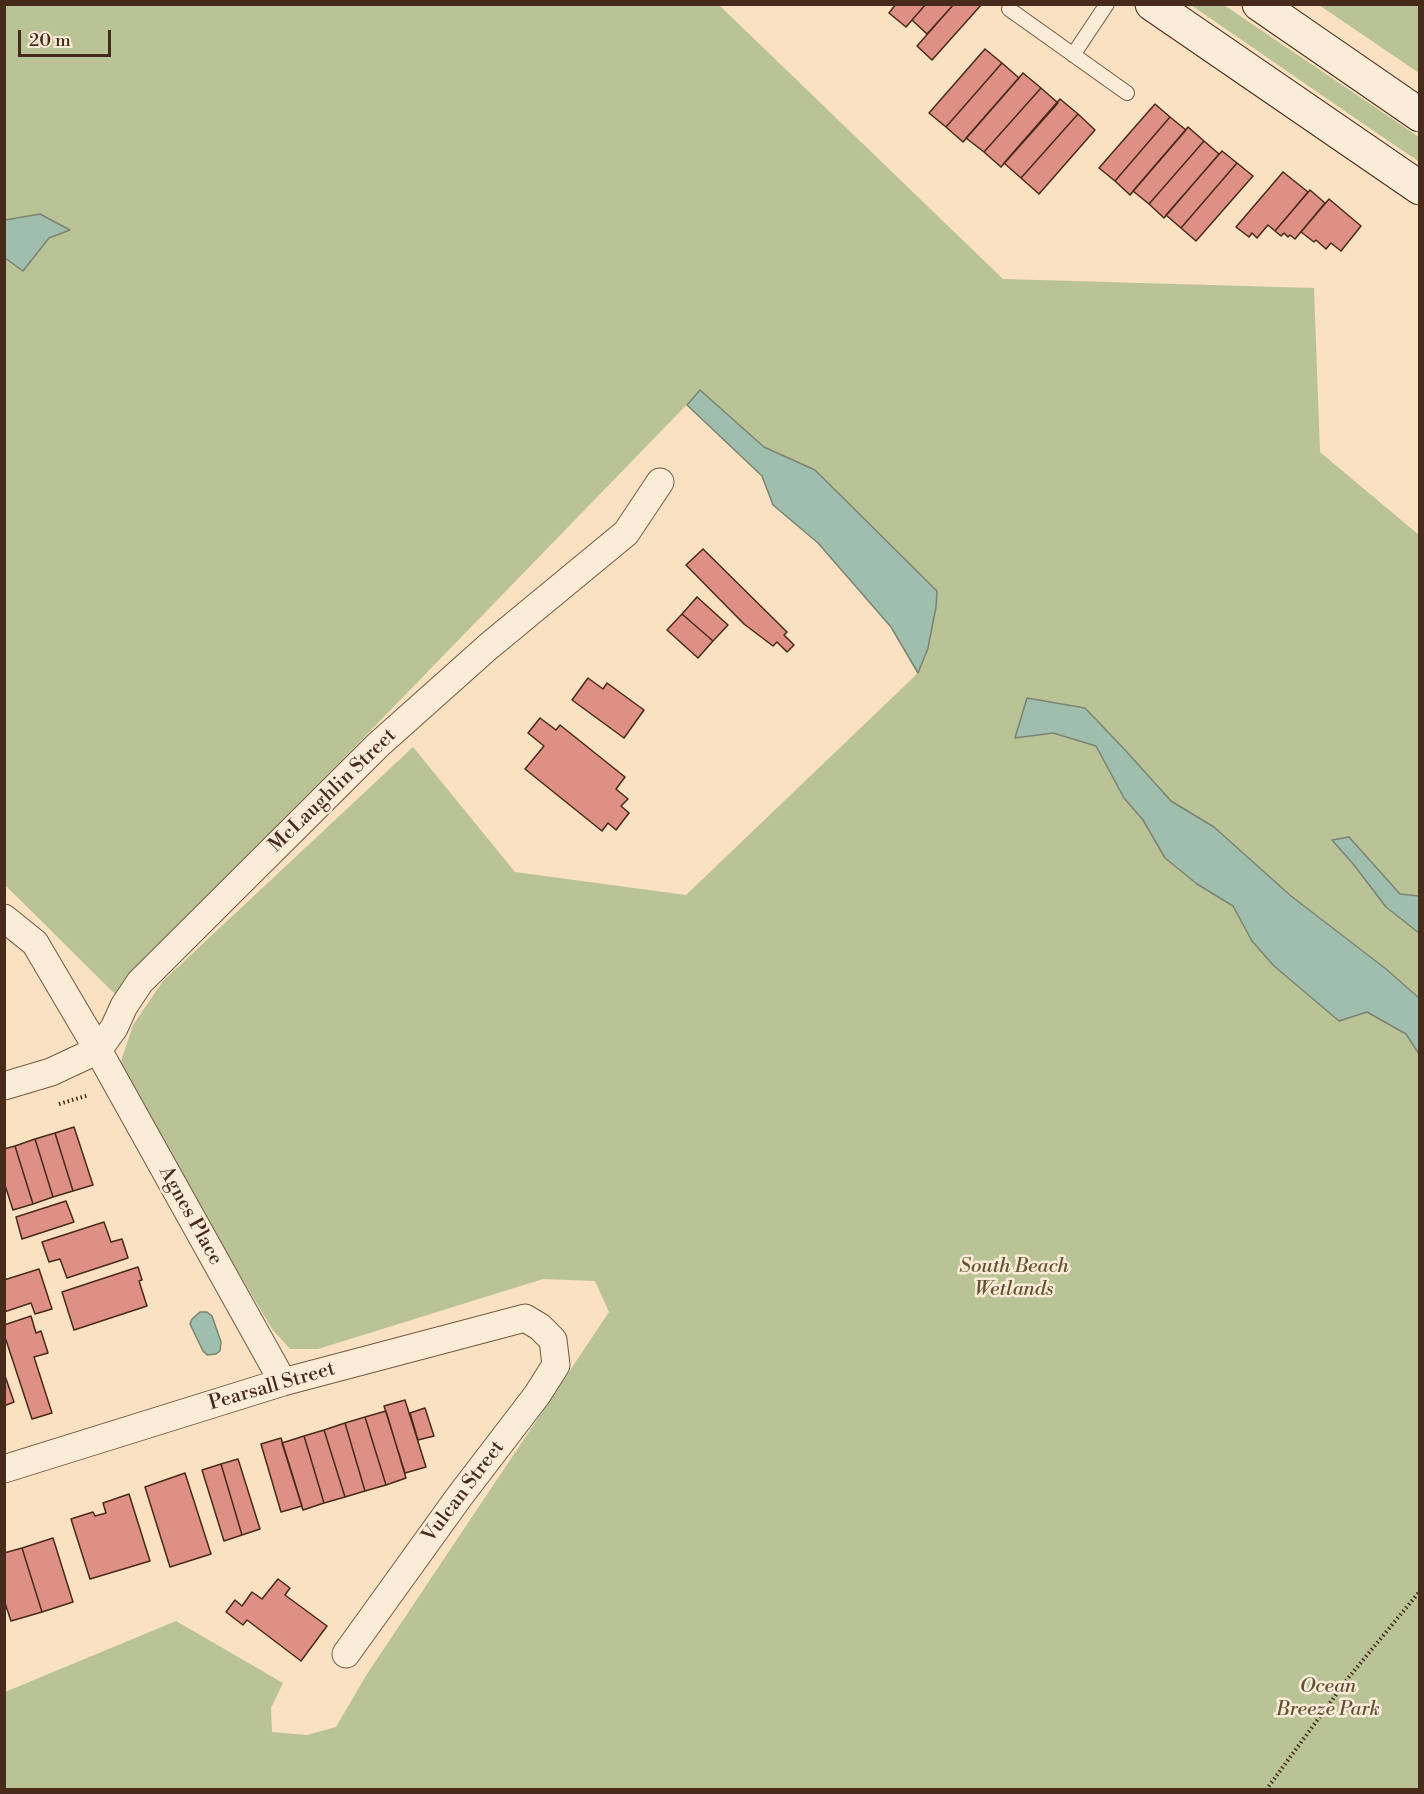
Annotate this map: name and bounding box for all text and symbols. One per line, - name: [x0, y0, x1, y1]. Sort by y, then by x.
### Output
- scale bar: [21, 18, 114, 56]
- text: 20 m: [29, 29, 71, 52]
- street label: McLaughlin Street: [264, 724, 402, 858]
- street label: Agnes Place: [153, 1162, 227, 1270]
- park label: South Beach Wetlands: [959, 1255, 1069, 1302]
- street label: Pearsall Street: [206, 1357, 338, 1417]
- street label: Vulcan Street: [418, 1436, 510, 1548]
- park label: Ocean Breeze Park: [1276, 1675, 1380, 1722]

